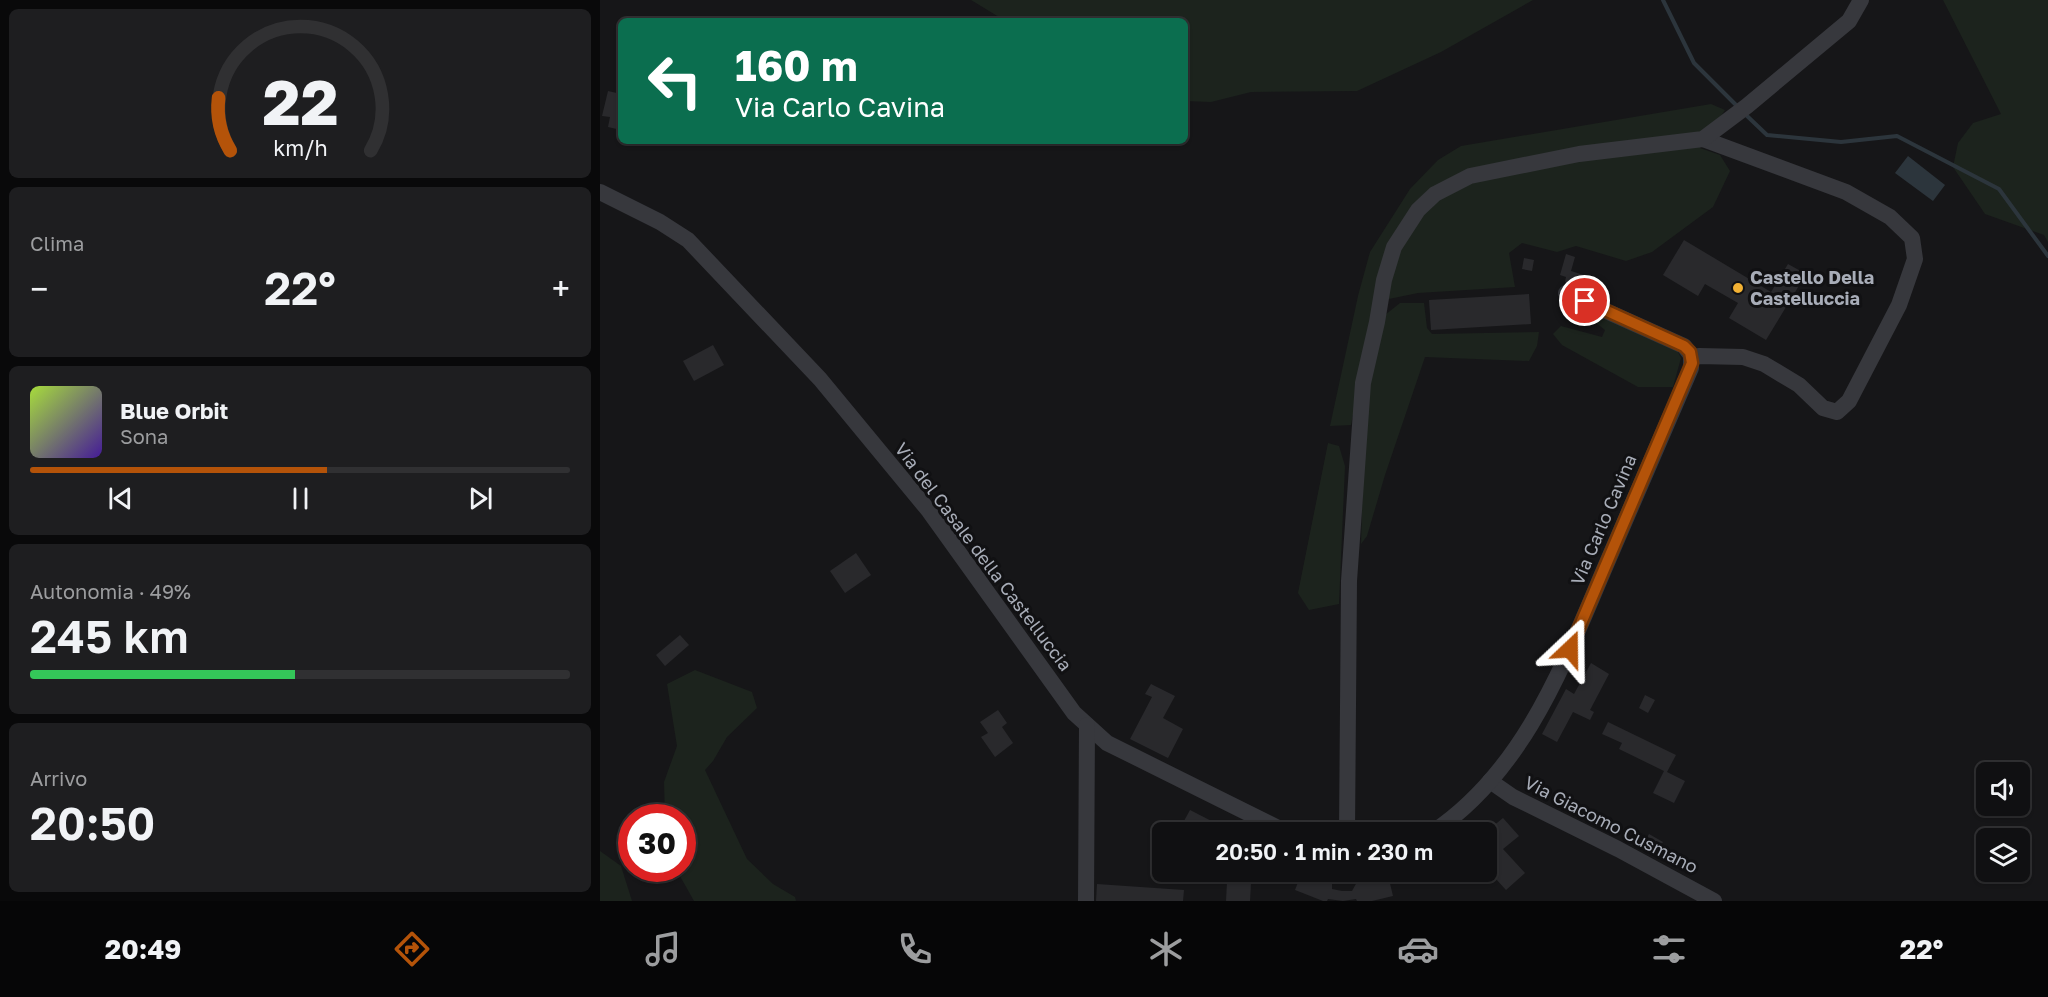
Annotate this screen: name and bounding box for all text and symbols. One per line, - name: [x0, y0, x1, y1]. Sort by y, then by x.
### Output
- text: 160 m: [735, 40, 858, 90]
- icon: left: [636, 42, 714, 120]
- text: 22: [262, 64, 338, 139]
- text: Via Carlo Cavina: [735, 91, 945, 123]
- text: km/h: [273, 135, 327, 161]
- text: Clima: [30, 231, 84, 255]
- text: 22°: [264, 261, 336, 315]
- place label: Castello Della Castelluccia: [1750, 266, 1874, 309]
- text: −: [30, 269, 48, 308]
- text: +: [552, 269, 570, 308]
- pin: [1559, 275, 1610, 326]
- marker: Castello Della Castelluccia: [1731, 281, 1745, 295]
- icon: arrive: [1568, 284, 1601, 317]
- text: Blue Orbit: [120, 397, 228, 424]
- text: Sona: [120, 424, 168, 448]
- street label: Via del Casale della Castelluccia: [891, 438, 1077, 675]
- street label: Via Carlo Cavina: [1566, 451, 1641, 588]
- icon: previous: [104, 482, 137, 515]
- icon: pause: [284, 482, 317, 515]
- icon: next: [464, 482, 497, 515]
- text: Autonomia · 49%: [30, 579, 191, 603]
- text: 245 km: [30, 609, 189, 663]
- position arrow: [1538, 617, 1602, 681]
- map controls: [1976, 762, 2030, 882]
- button: sound: [1976, 762, 2030, 816]
- text: Arrivo: [30, 766, 87, 790]
- street label: Via Giacomo Cusmano: [1521, 771, 1702, 877]
- text: 20:50: [30, 796, 155, 850]
- speed limit sign: 30: [618, 804, 696, 882]
- button: layers: [1976, 828, 2030, 882]
- text: 20:50 · 1 min · 230 m: [1216, 838, 1433, 865]
- icon: directions: [391, 928, 433, 970]
- icon: music: [642, 928, 684, 970]
- icon: phone: [894, 928, 936, 970]
- icon: climate: [1145, 928, 1187, 970]
- icon: car: [1397, 928, 1439, 970]
- icon: filters: [1648, 928, 1690, 970]
- text: 20:49: [105, 933, 181, 965]
- text: 22°: [1900, 933, 1943, 965]

